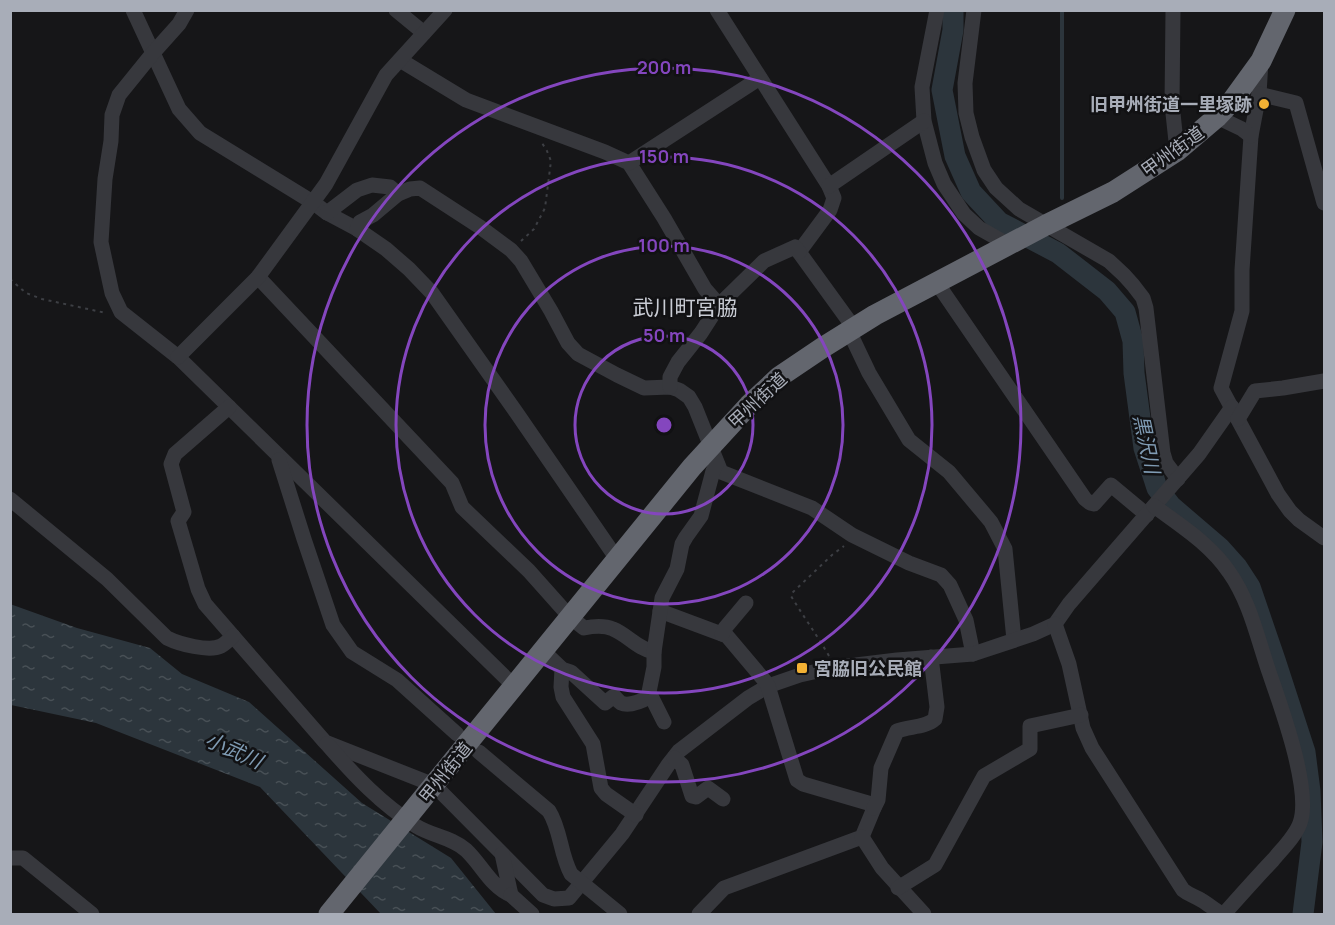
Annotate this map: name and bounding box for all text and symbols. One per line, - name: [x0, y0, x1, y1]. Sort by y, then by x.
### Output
- text: 200 m: [637, 55, 691, 79]
- place label: 旧甲州街道一里塚跡: [1090, 92, 1252, 116]
- marker: 旧甲州街道一里塚跡: [1257, 97, 1271, 111]
- street label: 甲州街道: [1136, 120, 1208, 182]
- text: 150 m: [639, 144, 689, 168]
- text: 100 m: [638, 233, 690, 257]
- district label: 武川町宮脇: [633, 293, 738, 321]
- text: 50 m: [643, 323, 685, 347]
- street label: 甲州街道: [722, 367, 792, 433]
- water label: 黒沢川: [1128, 412, 1167, 478]
- centre of rings: [654, 415, 674, 435]
- place label: 宮脇旧公民館: [814, 656, 922, 680]
- marker: 宮脇旧公民館: [795, 661, 809, 675]
- water label: 小武川: [201, 725, 269, 775]
- street label: 甲州街道: [413, 736, 477, 808]

